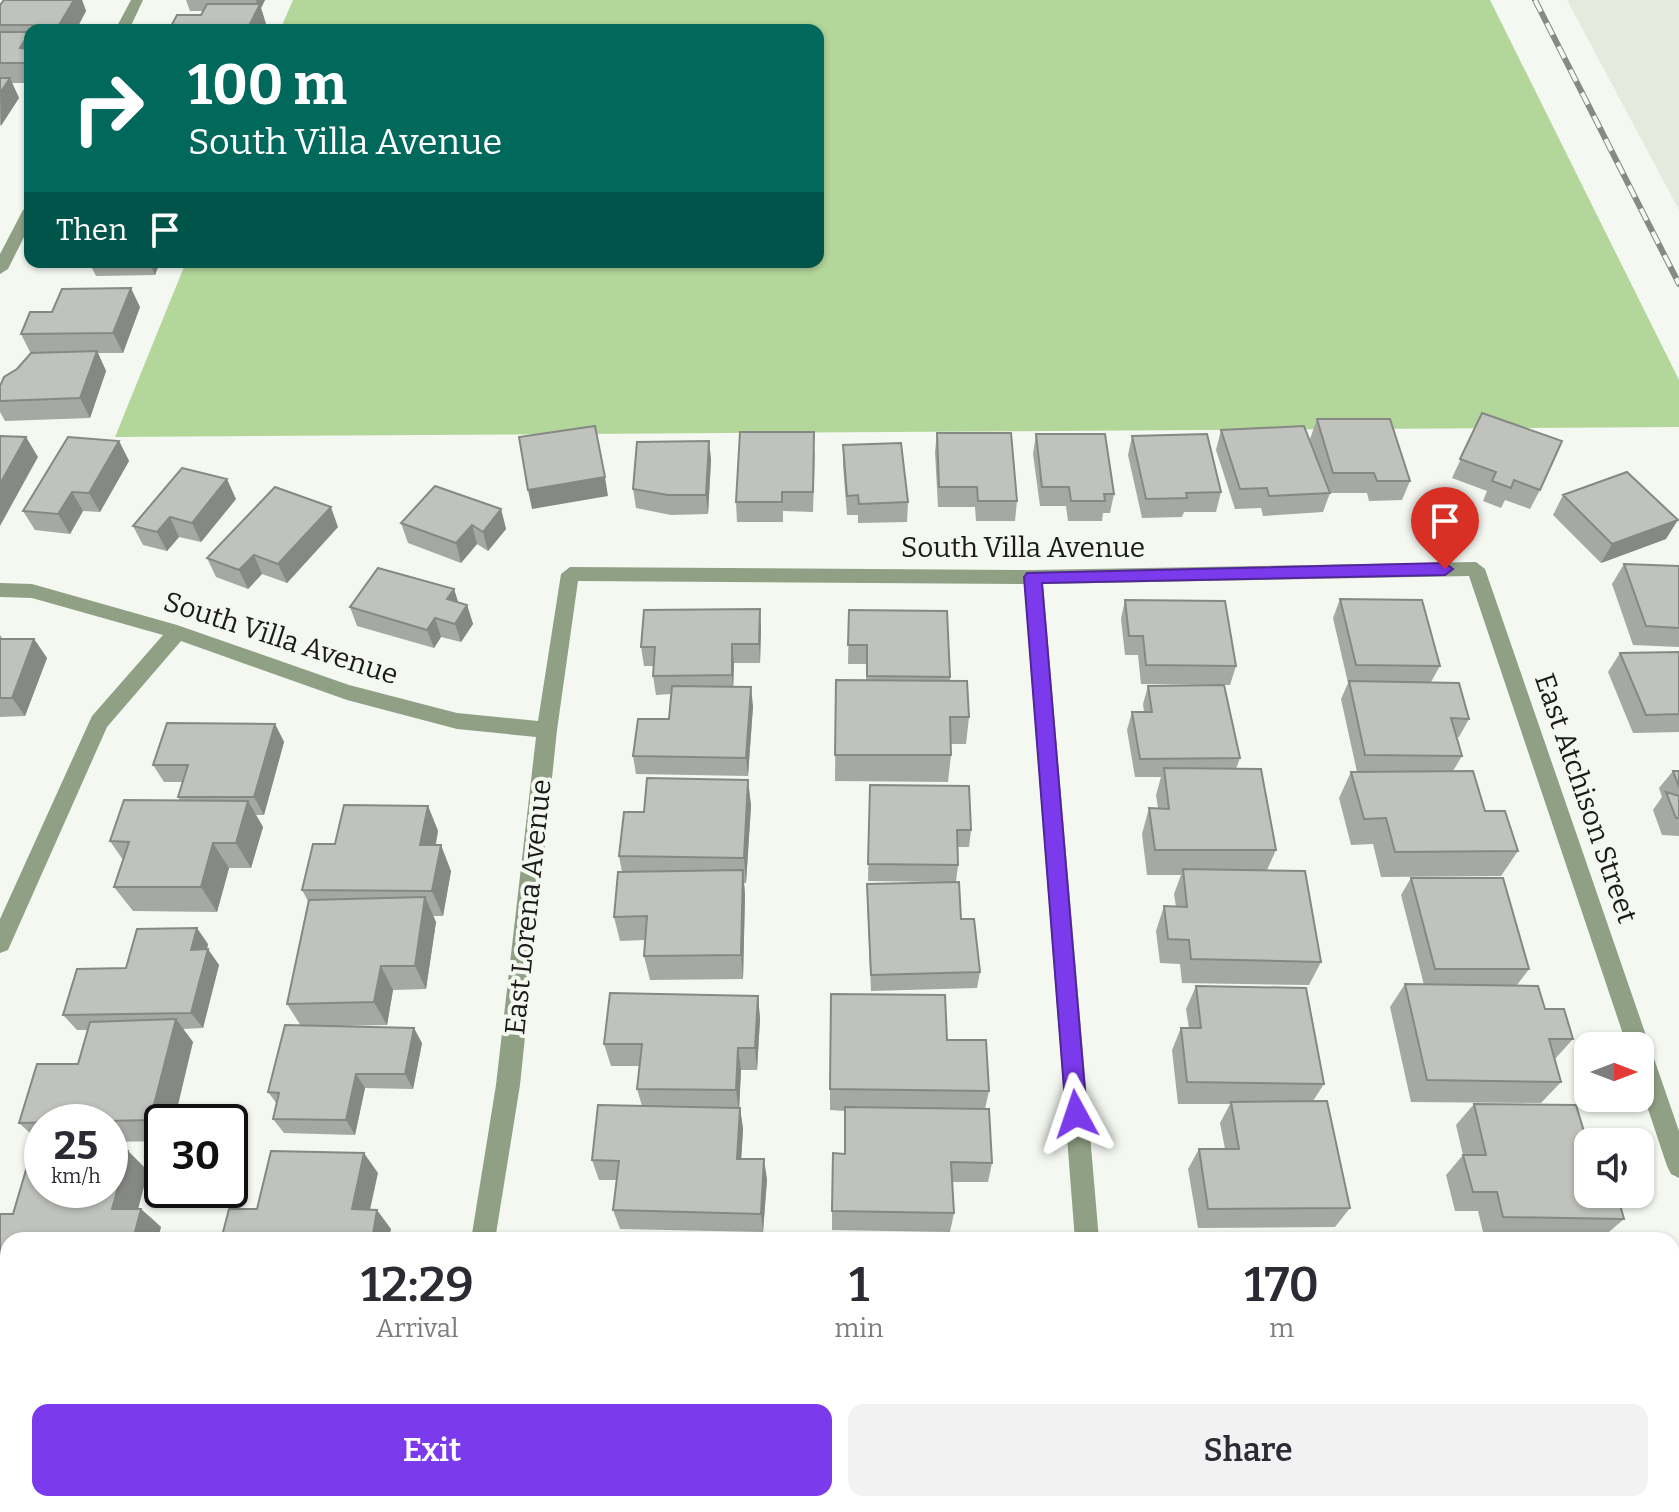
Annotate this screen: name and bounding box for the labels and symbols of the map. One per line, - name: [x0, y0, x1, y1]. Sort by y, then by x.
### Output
- pin: [1411, 487, 1479, 569]
- street label: South Villa Avenue: [901, 531, 1145, 564]
- street label: South Villa Avenue: [160, 585, 402, 691]
- street label: East Atchison Street: [1528, 669, 1644, 927]
- street label: East Lorena Avenue: [498, 778, 558, 1036]
- north arrow: [1574, 1032, 1654, 1112]
- position arrow: [1034, 1072, 1118, 1156]
- speed limit sign: 30: [144, 1104, 248, 1208]

